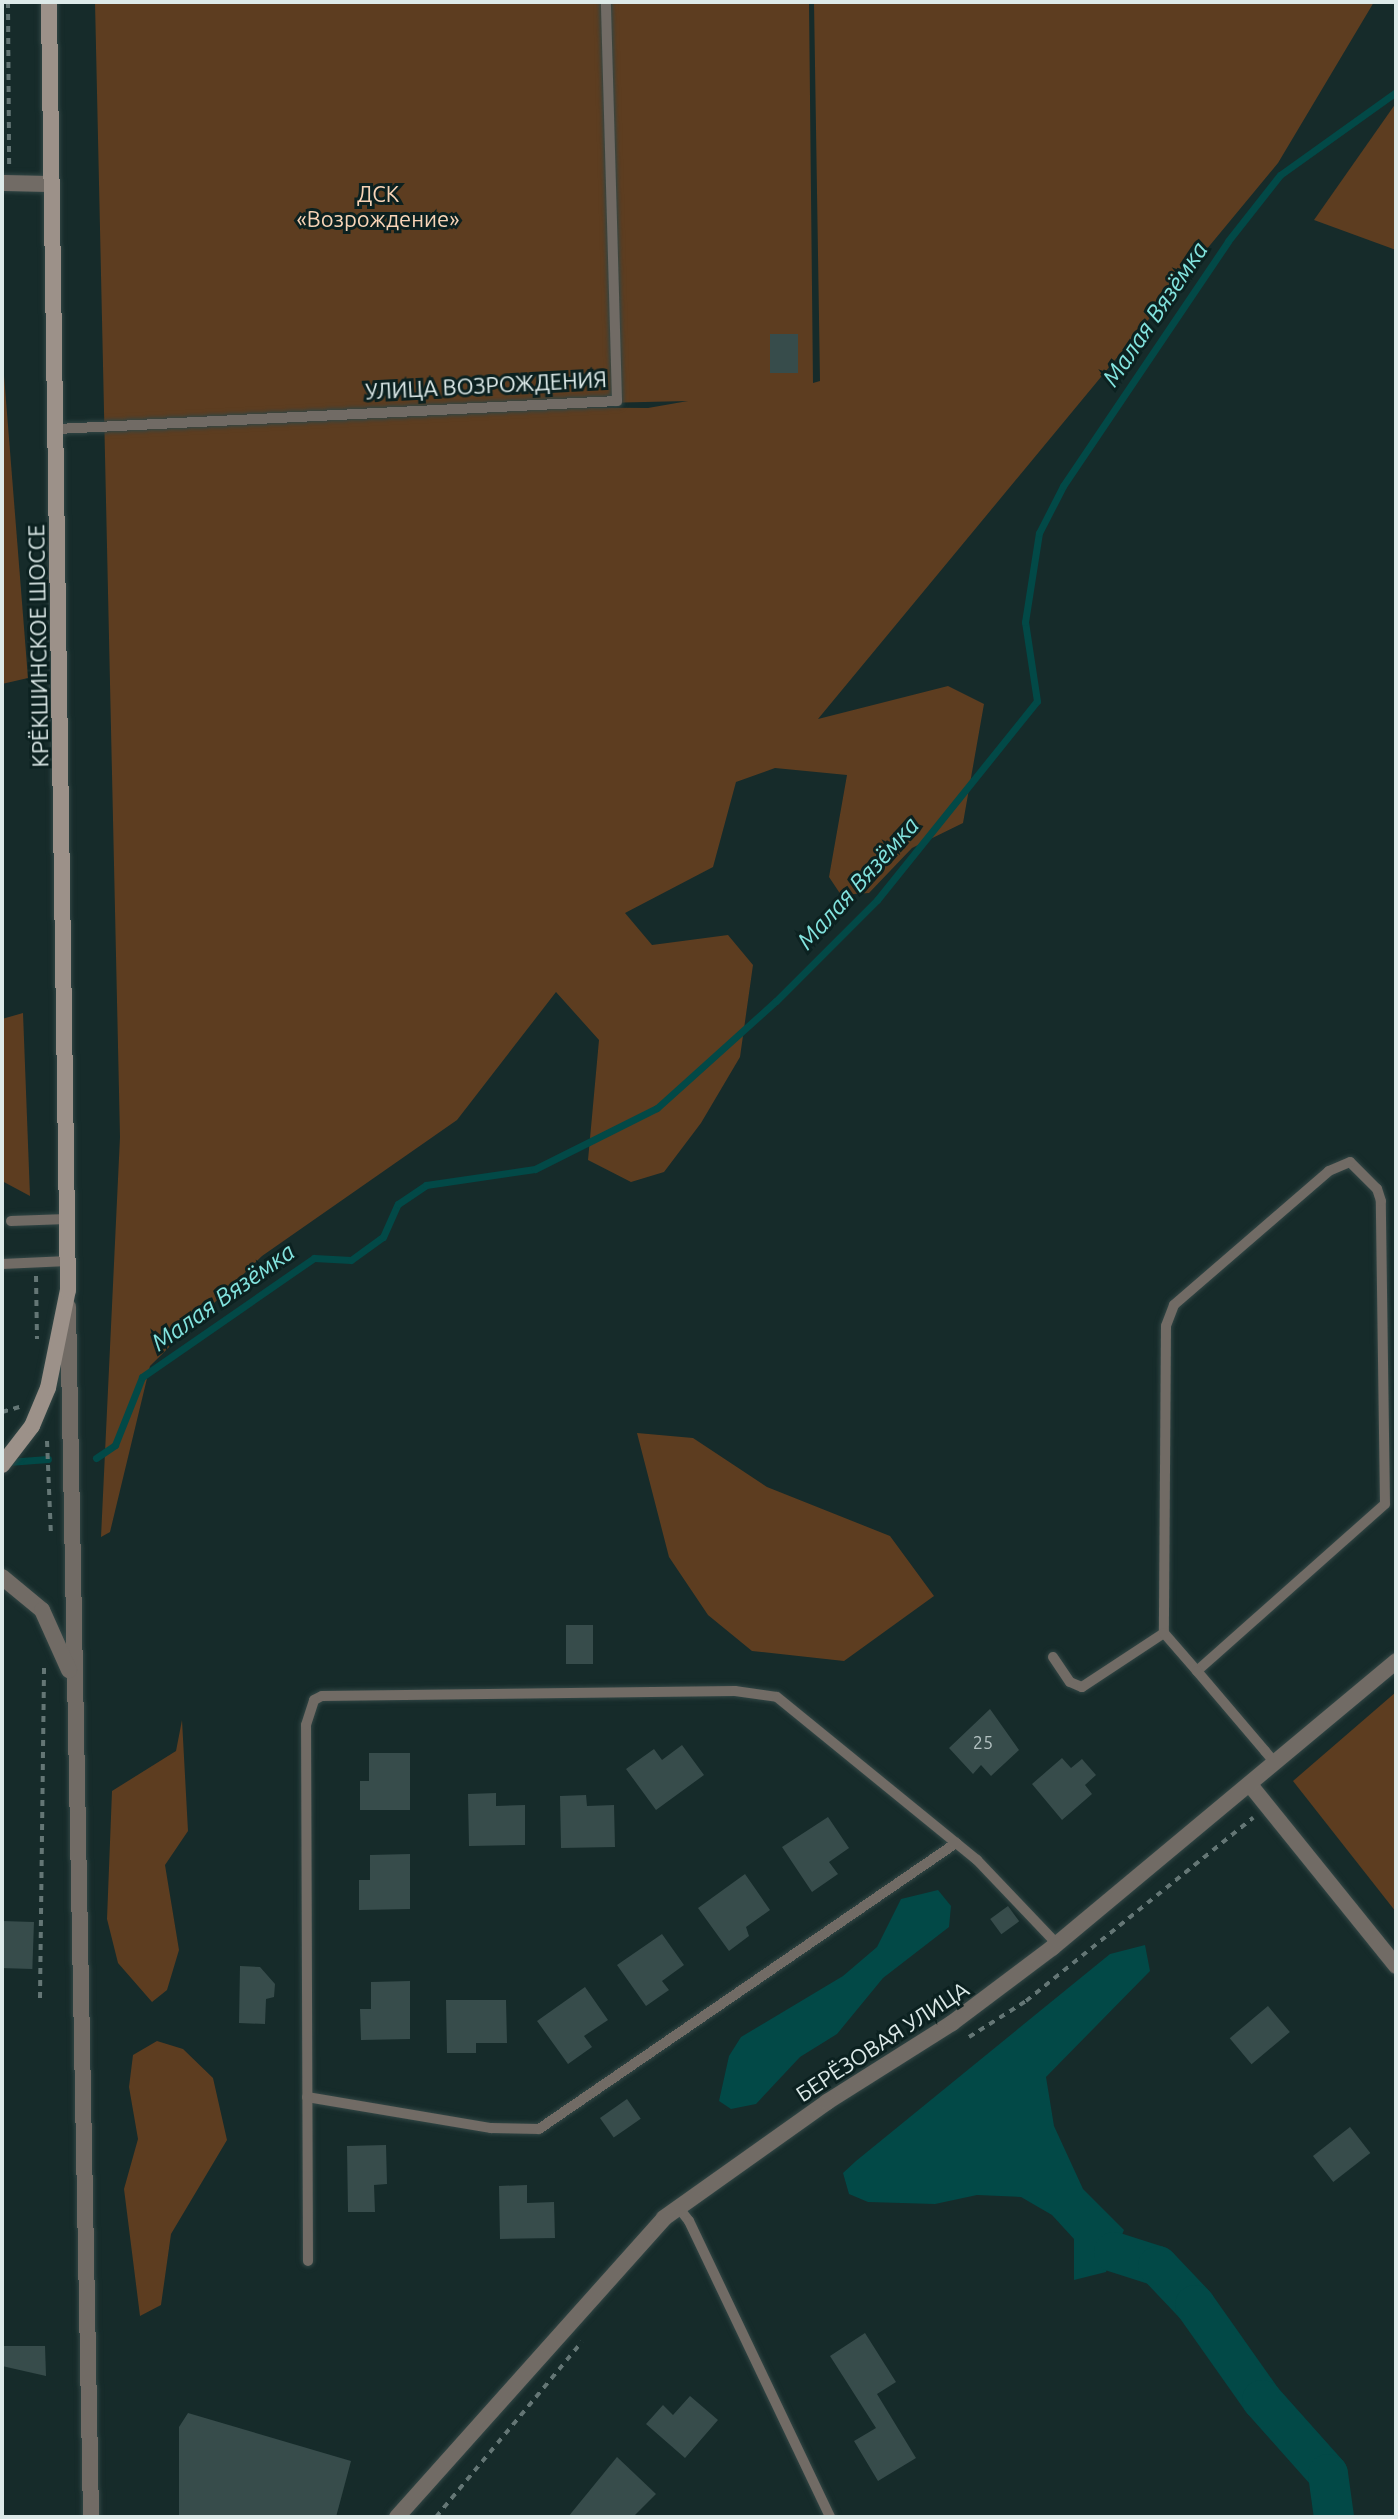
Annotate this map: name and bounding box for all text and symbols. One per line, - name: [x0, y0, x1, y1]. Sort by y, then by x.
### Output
- park label: ДСК «Возрождение»: [296, 180, 460, 232]
- water label: Малая Вязёмка: [1096, 236, 1214, 392]
- street label: УЛИЦА ВОЗРОЖДЕНИЯ: [365, 365, 607, 405]
- street label: КРЁКШИНСКОЕ ШОССЕ: [23, 524, 53, 768]
- water label: Малая Вязёмка: [791, 811, 925, 955]
- water label: Малая Вязёмка: [146, 1237, 300, 1357]
- house number: 25: [973, 1731, 993, 1753]
- street label: БЕРЁЗОВАЯ УЛИЦА: [791, 1975, 973, 2107]

